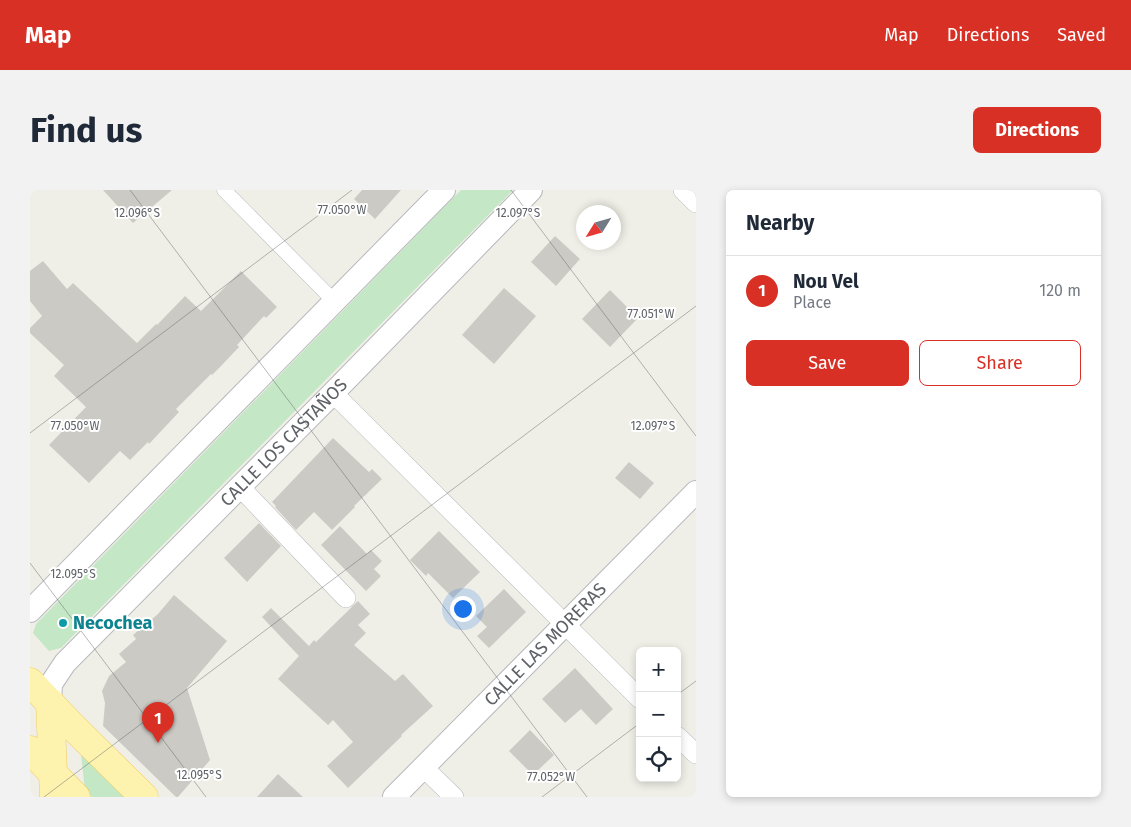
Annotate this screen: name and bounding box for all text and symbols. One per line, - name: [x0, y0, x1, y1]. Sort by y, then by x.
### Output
- text: Map: [25, 21, 71, 49]
- text: Map: [884, 24, 919, 46]
- text: Directions: [947, 24, 1029, 46]
- text: Saved: [1057, 24, 1106, 46]
- button: Directions: [973, 107, 1101, 153]
- text: Find us: [30, 109, 142, 151]
- text: 77.050°W: [318, 203, 367, 217]
- north arrow: [576, 205, 621, 250]
- text: 12.096°S: [114, 206, 160, 220]
- text: 12.097°S: [496, 206, 541, 220]
- text: Nearby: [746, 210, 814, 236]
- text: Nou Vel: [793, 270, 859, 293]
- text: 1: [758, 281, 766, 300]
- text: 120 m: [1039, 281, 1081, 300]
- text: Place: [793, 293, 832, 312]
- text: 77.051°W: [628, 307, 675, 321]
- button: Save: [746, 340, 909, 386]
- button: Share: [919, 340, 1081, 386]
- street label: CALLE LOS CASTAÑOS: [216, 374, 352, 511]
- text: 77.050°W: [51, 419, 100, 433]
- text: 12.097°S: [631, 419, 676, 433]
- text: 12.095°S: [50, 567, 96, 581]
- street label: CALLE LAS MORERAS: [480, 578, 611, 710]
- your location: [450, 596, 476, 622]
- place label: Necochea: [73, 612, 152, 634]
- marker: Necochea: [57, 617, 69, 629]
- map controls: [636, 647, 681, 782]
- button: +: [636, 647, 681, 692]
- button: −: [636, 692, 681, 737]
- pin: 1: [142, 702, 174, 743]
- button: locate: [636, 737, 681, 782]
- text: 12.095°S: [176, 768, 222, 782]
- text: 77.052°W: [527, 770, 575, 784]

